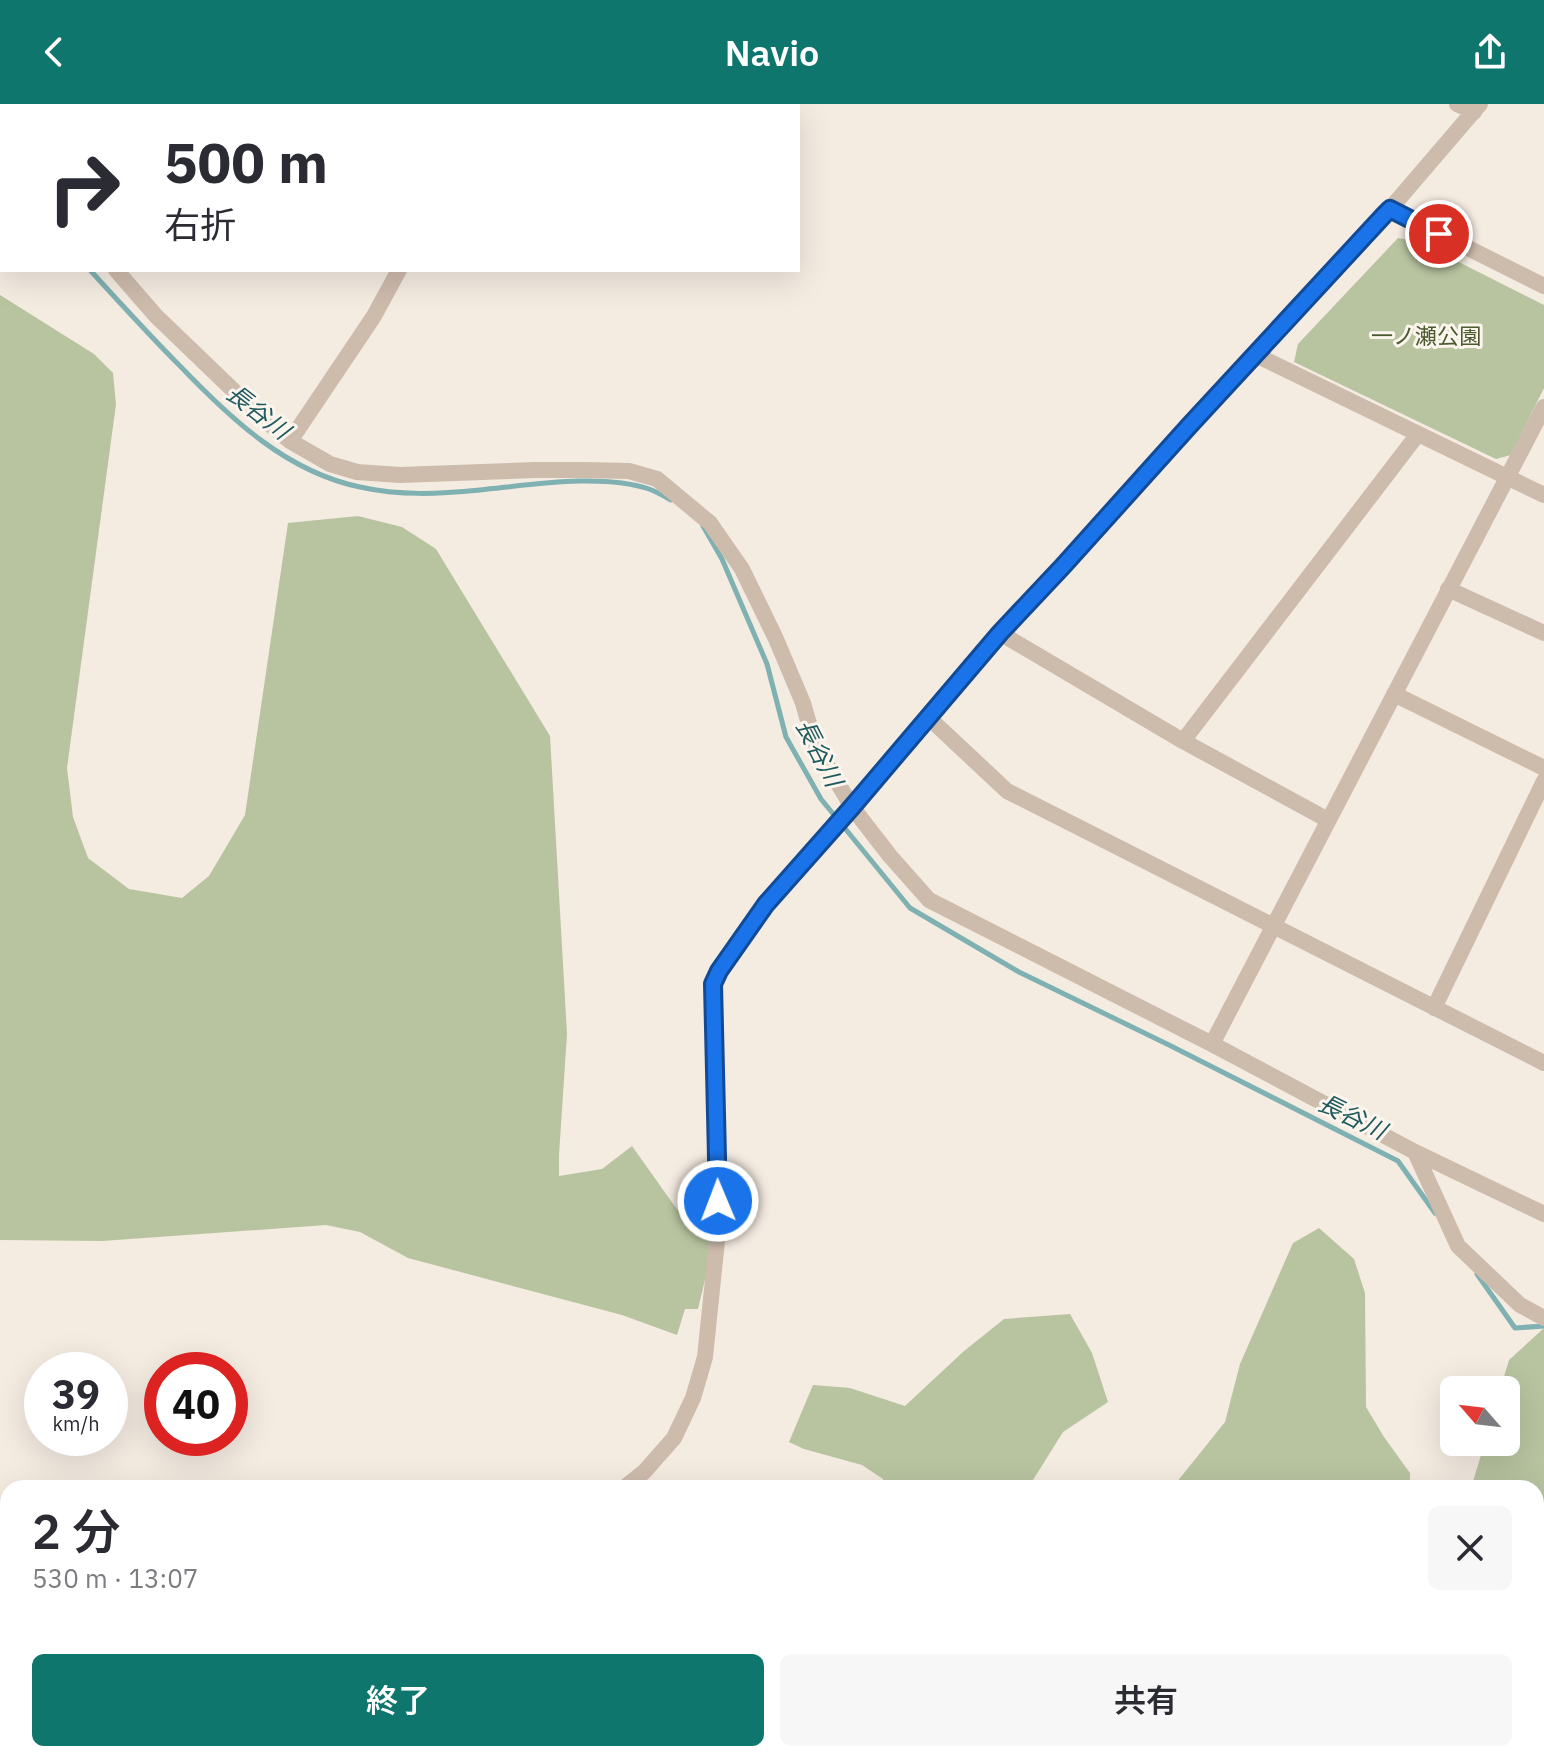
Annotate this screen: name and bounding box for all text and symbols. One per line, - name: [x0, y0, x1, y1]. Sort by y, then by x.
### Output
- text: Navio: [725, 29, 819, 76]
- icon: back: [32, 30, 76, 74]
- icon: share: [1468, 30, 1512, 74]
- text: 500 m: [164, 126, 328, 198]
- icon: right: [32, 136, 136, 240]
- pin: [1405, 200, 1473, 268]
- text: 右折: [164, 201, 236, 248]
- icon: arrive: [1417, 212, 1461, 256]
- park label: 一ノ瀬公園: [1371, 321, 1481, 350]
- water label: 長谷川: [220, 376, 299, 448]
- water label: 長谷川: [789, 713, 852, 795]
- water label: 長谷川: [1313, 1086, 1395, 1148]
- position arrow: [676, 1159, 760, 1243]
- speed limit sign: 40: [144, 1352, 248, 1456]
- text: 39: [52, 1368, 100, 1420]
- north arrow: [1440, 1376, 1520, 1456]
- map controls: [1440, 1376, 1520, 1456]
- text: km/h: [52, 1410, 100, 1437]
- text: 2 分: [32, 1500, 120, 1562]
- button: close: [1428, 1506, 1512, 1590]
- text: 530 m · 13:07: [32, 1561, 198, 1595]
- button: 終了: [32, 1654, 764, 1746]
- button: 共有: [780, 1654, 1512, 1746]

